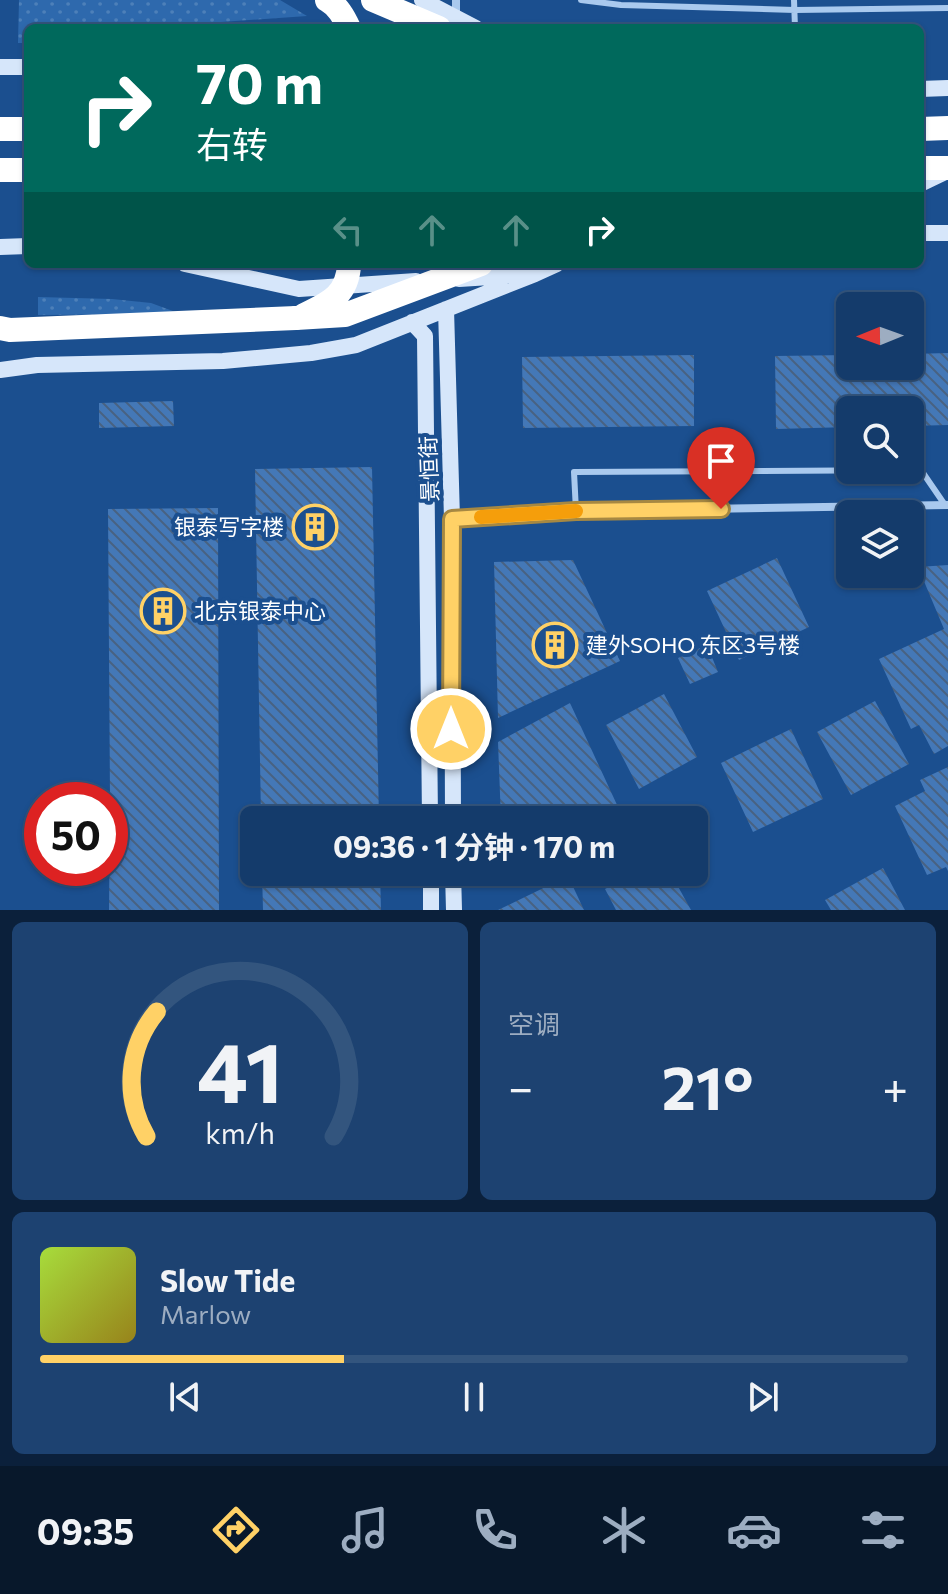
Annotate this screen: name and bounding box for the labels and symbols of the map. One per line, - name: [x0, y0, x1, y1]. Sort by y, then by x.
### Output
- north arrow: [836, 292, 924, 380]
- pin: [687, 427, 755, 509]
- street label: 景恒街: [414, 436, 443, 502]
- building icon: 银泰写字楼: [291, 503, 339, 551]
- place label: 银泰写字楼: [174, 513, 284, 540]
- building icon: 北京银泰中心: [139, 587, 187, 635]
- place label: 北京银泰中心: [194, 597, 326, 624]
- building icon: 建外SOHO 东区3号楼: [531, 621, 579, 669]
- place label: 建外SOHO 东区3号楼: [586, 631, 800, 658]
- position arrow: [409, 687, 493, 771]
- speed limit sign: 50: [24, 782, 128, 886]

